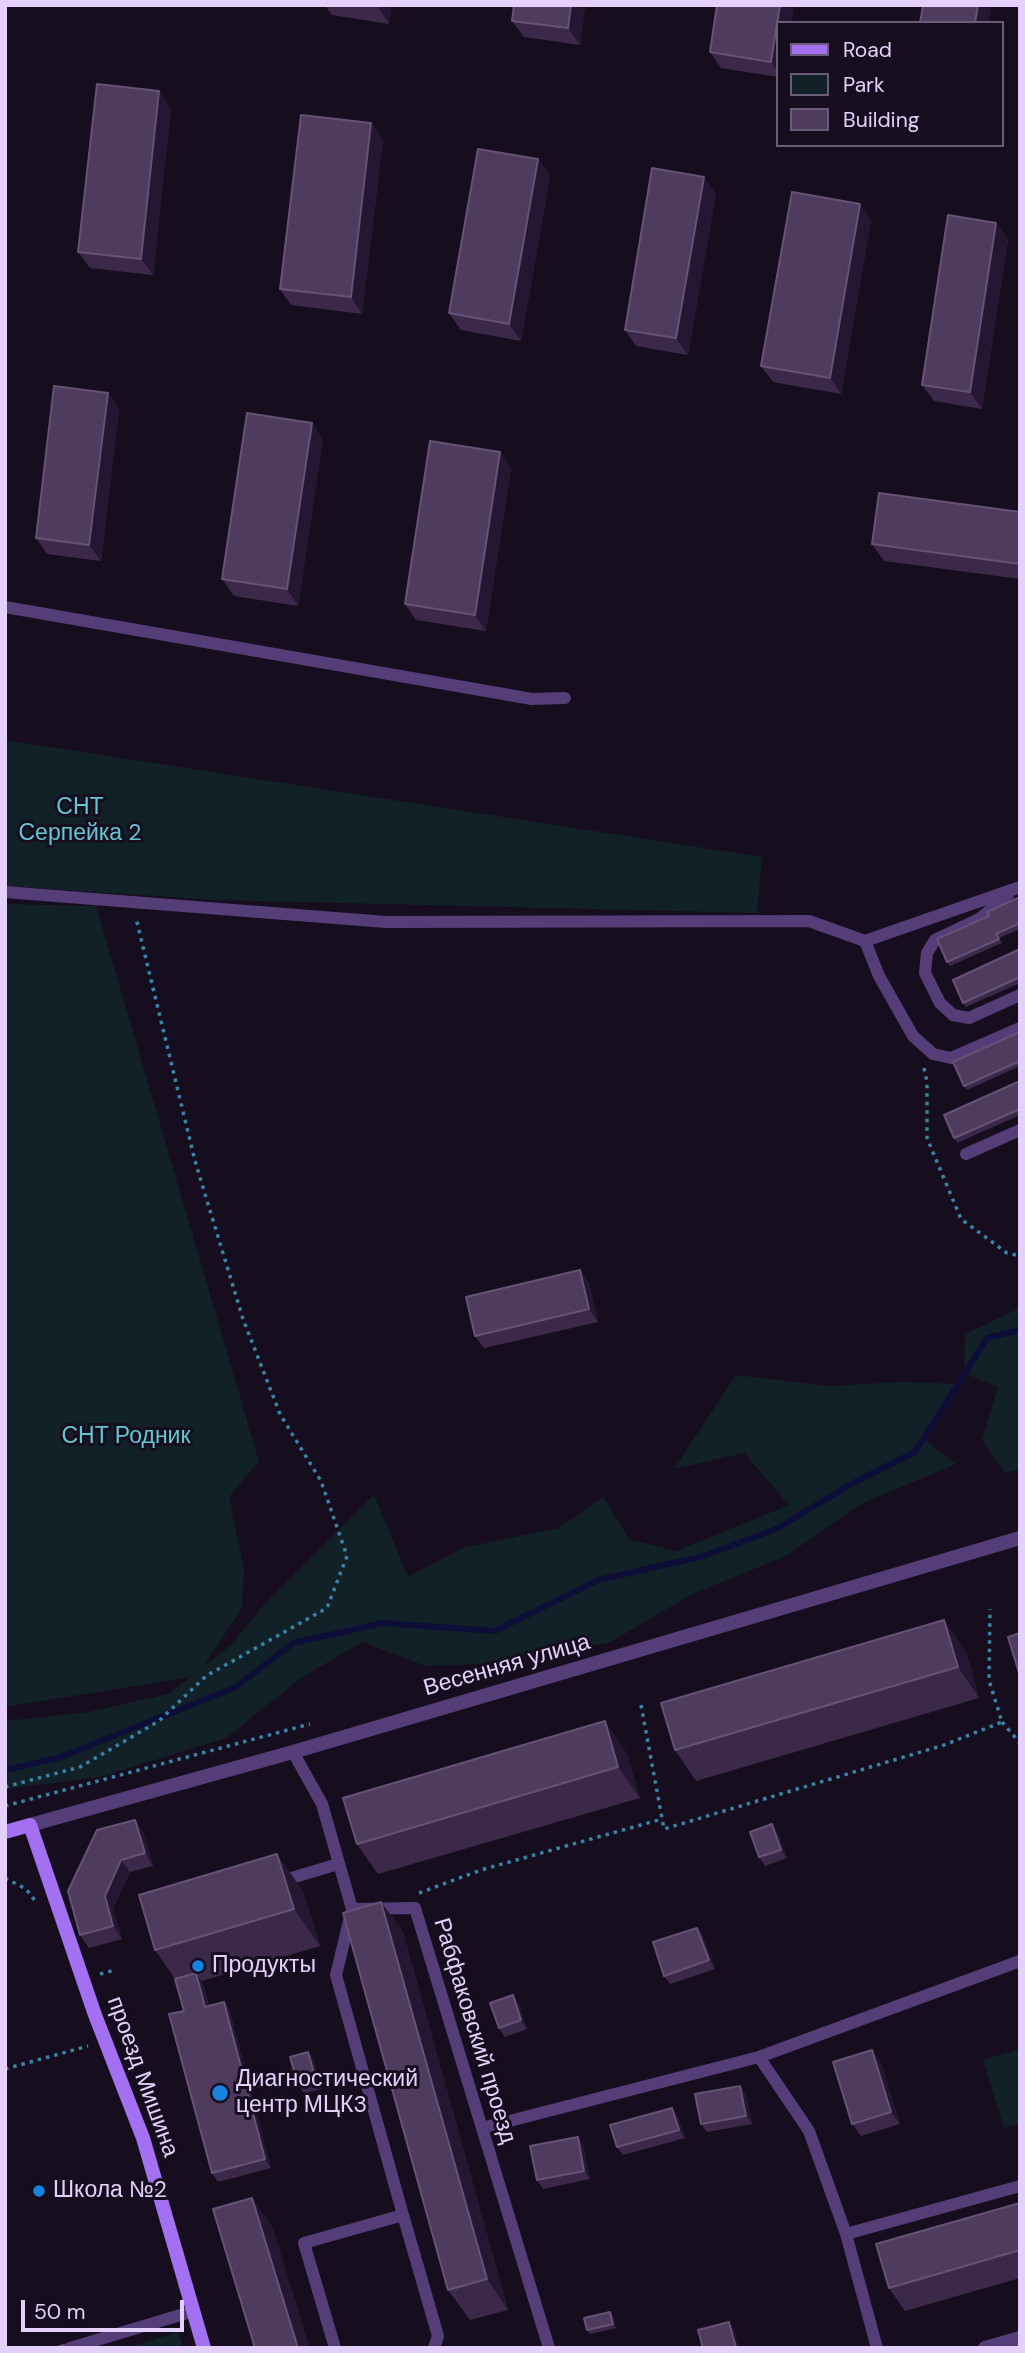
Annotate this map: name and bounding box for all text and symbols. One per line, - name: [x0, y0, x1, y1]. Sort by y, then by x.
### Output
- legend: [776, 21, 1004, 147]
- text: Road: [843, 36, 892, 64]
- text: Park: [843, 71, 884, 99]
- text: Building: [843, 106, 919, 134]
- park label: СНТ Серпейка 2: [18, 794, 142, 848]
- park label: СНТ Родник: [61, 1423, 191, 1451]
- street label: Весенняя улица: [420, 1629, 594, 1703]
- street label: Рабфаковский проезд: [427, 1915, 521, 2147]
- place label: Продукты: [212, 1952, 316, 1980]
- marker: Продукты: [190, 1958, 206, 1974]
- street label: проезд Мишина: [100, 1993, 184, 2161]
- place label: Диагностический центр МЦК3: [236, 2066, 418, 2120]
- marker: Диагностический центр МЦК3: [210, 2083, 230, 2103]
- place label: Школа №2: [53, 2177, 167, 2205]
- marker: Школа №2: [31, 2183, 47, 2199]
- scale bar: [24, 2286, 187, 2330]
- text: 50 m: [34, 2298, 85, 2326]

